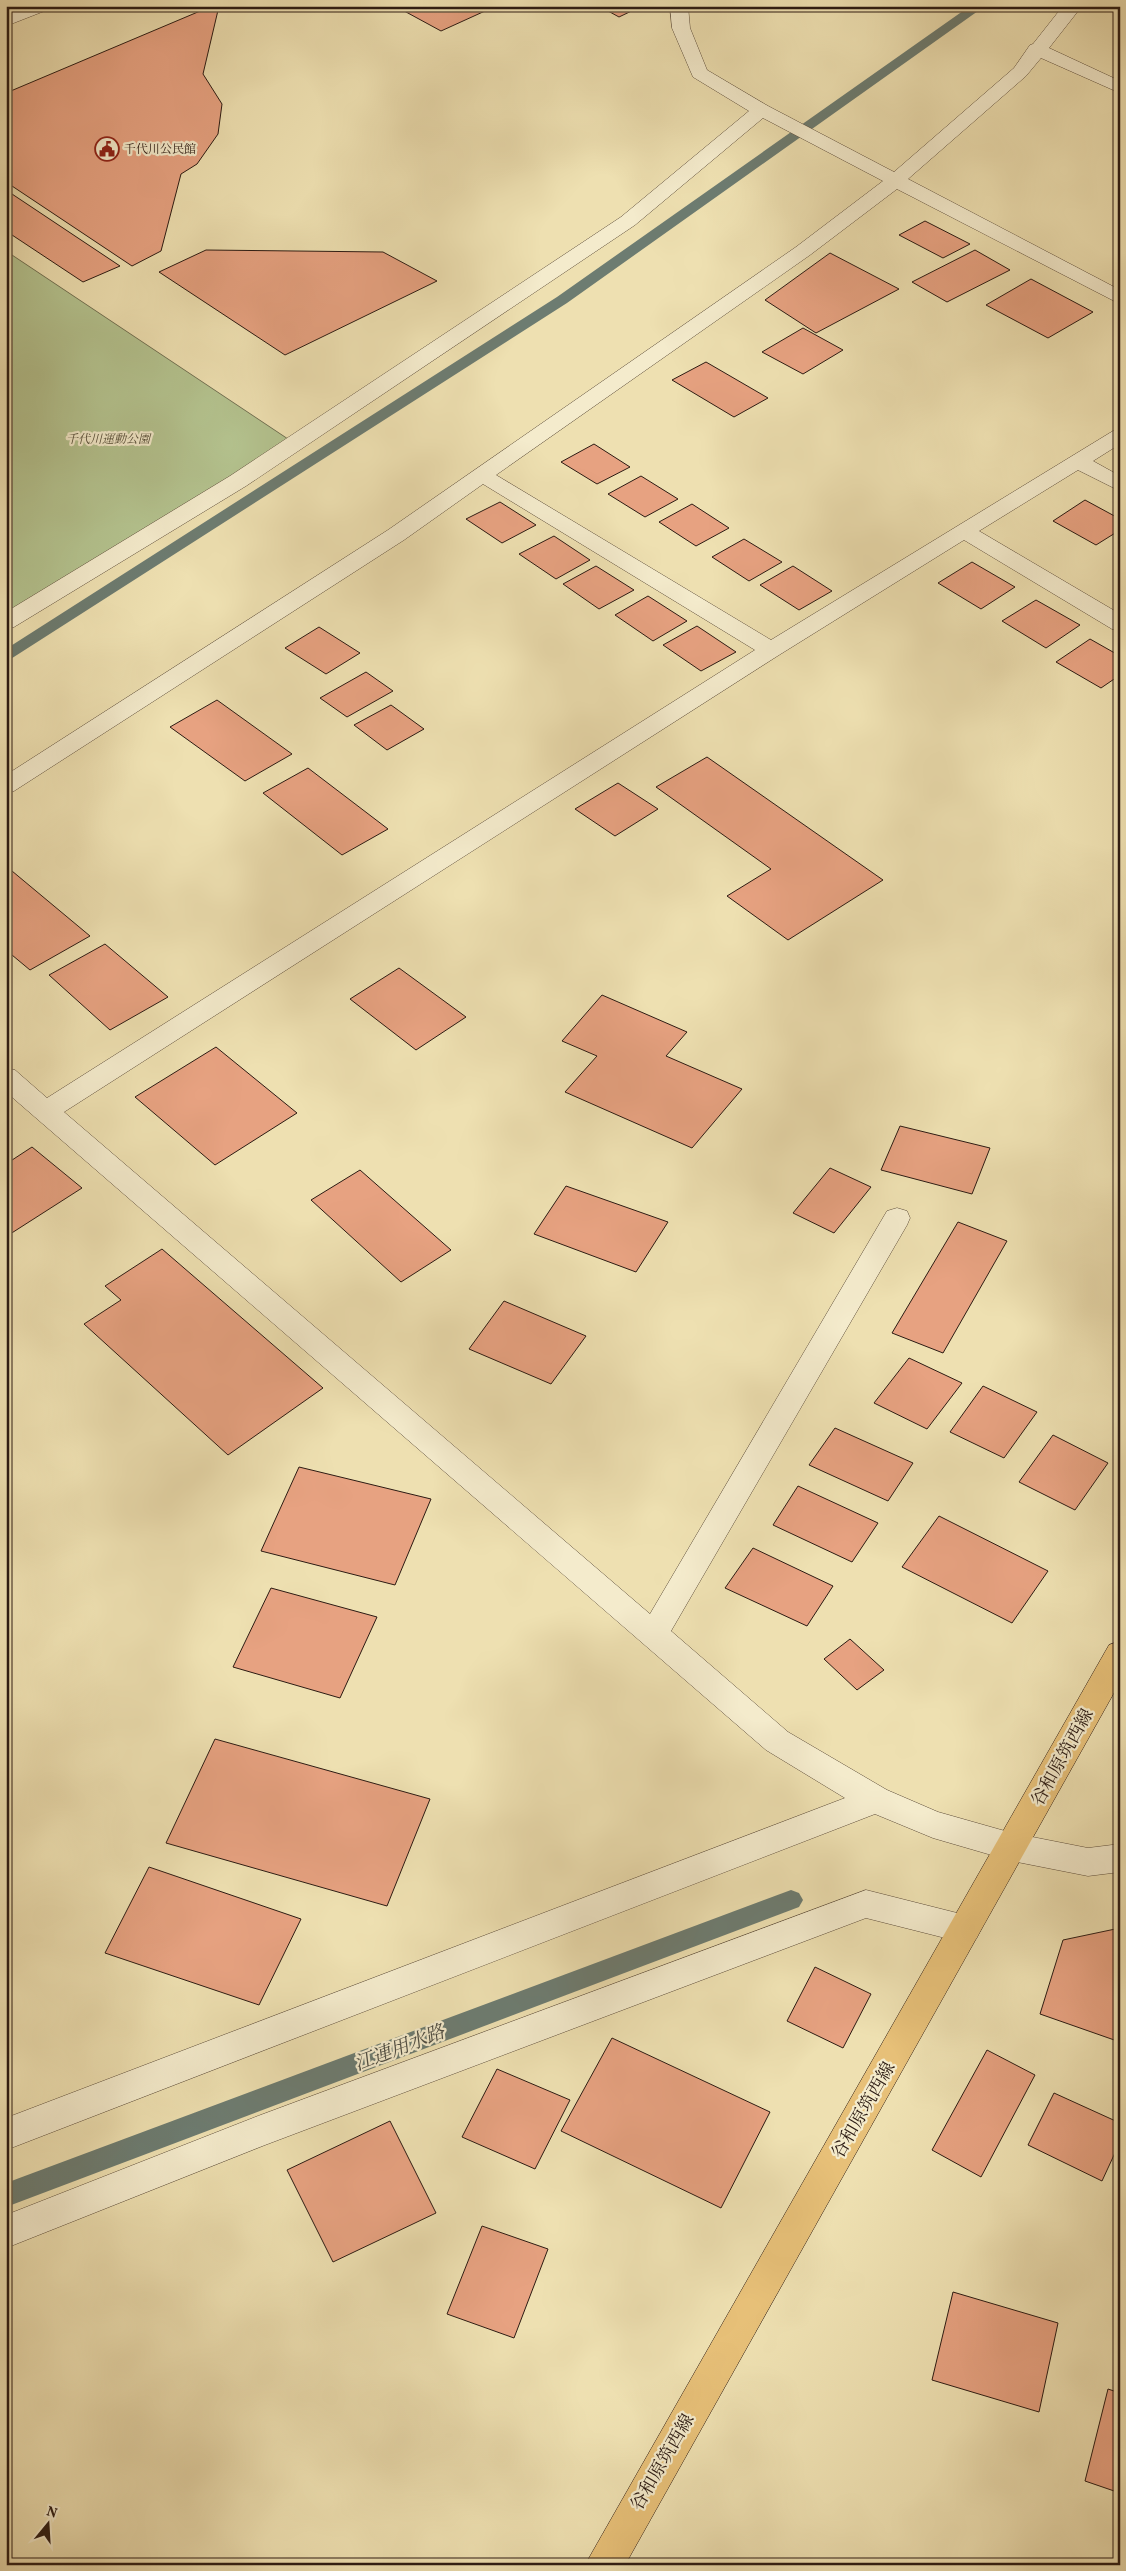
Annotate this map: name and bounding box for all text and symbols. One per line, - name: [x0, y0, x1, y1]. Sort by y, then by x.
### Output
- public building icon: 千代川公民館: [94, 136, 120, 162]
- place label: 千代川公民館: [124, 142, 196, 158]
- park label: 千代川運動公園: [66, 432, 152, 448]
- street label: 谷和原筑西線: [1026, 1704, 1100, 1811]
- water label: 江連用水路: [351, 2019, 451, 2078]
- street label: 谷和原筑西線: [826, 2058, 902, 2164]
- street label: 谷和原筑西線: [625, 2410, 701, 2516]
- north arrow: [22, 2498, 72, 2548]
- text: N: [44, 2502, 59, 2524]

